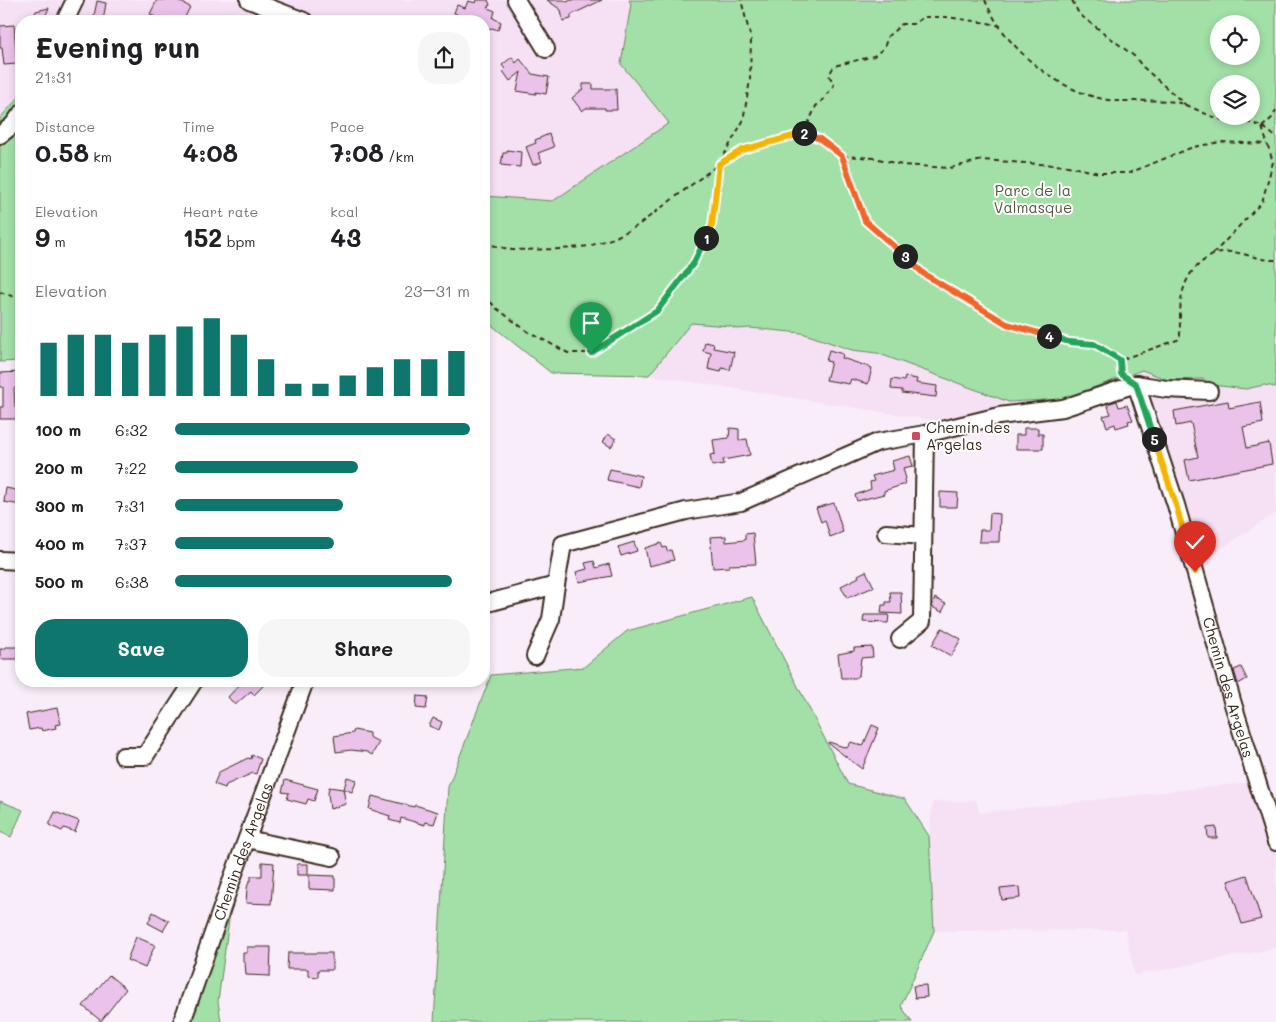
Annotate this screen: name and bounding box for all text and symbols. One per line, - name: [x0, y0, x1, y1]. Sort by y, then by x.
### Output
- map controls: [1210, 15, 1260, 125]
- button: locate: [1210, 15, 1260, 65]
- text: Evening run: [35, 29, 200, 65]
- button: share: [418, 32, 470, 84]
- text: 21:31: [35, 66, 73, 87]
- button: layers: [1210, 75, 1260, 125]
- text: Distance: [35, 117, 95, 136]
- text: Time: [183, 117, 215, 136]
- text: Pace: [330, 117, 365, 136]
- pin: 2: [792, 120, 816, 146]
- text: 2: [801, 124, 808, 143]
- text: 0.58: [35, 136, 89, 168]
- text: 4:08: [183, 136, 238, 168]
- text: 7:08: [330, 136, 384, 168]
- text: km: [89, 147, 112, 166]
- text: /km: [384, 147, 414, 166]
- park label: Parc de la Valmasque: [994, 180, 1072, 217]
- text: Elevation: [35, 202, 98, 221]
- text: Heart rate: [183, 202, 258, 221]
- text: kcal: [330, 202, 358, 221]
- text: 9: [35, 221, 50, 253]
- text: 152: [183, 221, 222, 253]
- text: 43: [330, 221, 361, 253]
- pin: 1: [694, 226, 718, 250]
- text: 1: [703, 229, 710, 248]
- text: m: [50, 232, 66, 251]
- text: bpm: [222, 232, 256, 251]
- pin: 3: [892, 244, 918, 268]
- text: 3: [901, 247, 910, 266]
- text: Elevation: [35, 280, 107, 301]
- text: 23–31 m: [404, 280, 470, 301]
- pin: [570, 302, 612, 353]
- icon: arrive: [577, 309, 605, 337]
- pin: 4: [1036, 324, 1062, 348]
- text: 4: [1045, 327, 1054, 346]
- place label: Chemin des Argelas: [926, 417, 1010, 454]
- text: 100 m: [35, 419, 81, 440]
- text: 6:32: [115, 419, 148, 440]
- pin: 5: [1142, 426, 1166, 452]
- marker: Chemin des Argelas: [910, 430, 922, 442]
- text: 5: [1150, 430, 1159, 449]
- text: 200 m: [35, 457, 83, 478]
- text: 7:22: [115, 457, 147, 478]
- text: 300 m: [35, 495, 84, 516]
- text: 7:31: [115, 495, 145, 516]
- pin: [1174, 521, 1216, 572]
- icon: check: [1181, 528, 1209, 556]
- text: 400 m: [35, 533, 84, 554]
- text: 7:37: [115, 533, 147, 554]
- text: 500 m: [35, 571, 83, 592]
- text: 6:38: [115, 571, 149, 592]
- street label: Chemin des Argelas: [1199, 615, 1259, 760]
- button: Save: [35, 619, 248, 677]
- button: Share: [258, 619, 470, 677]
- street label: Chemin des Argelas: [208, 780, 277, 923]

